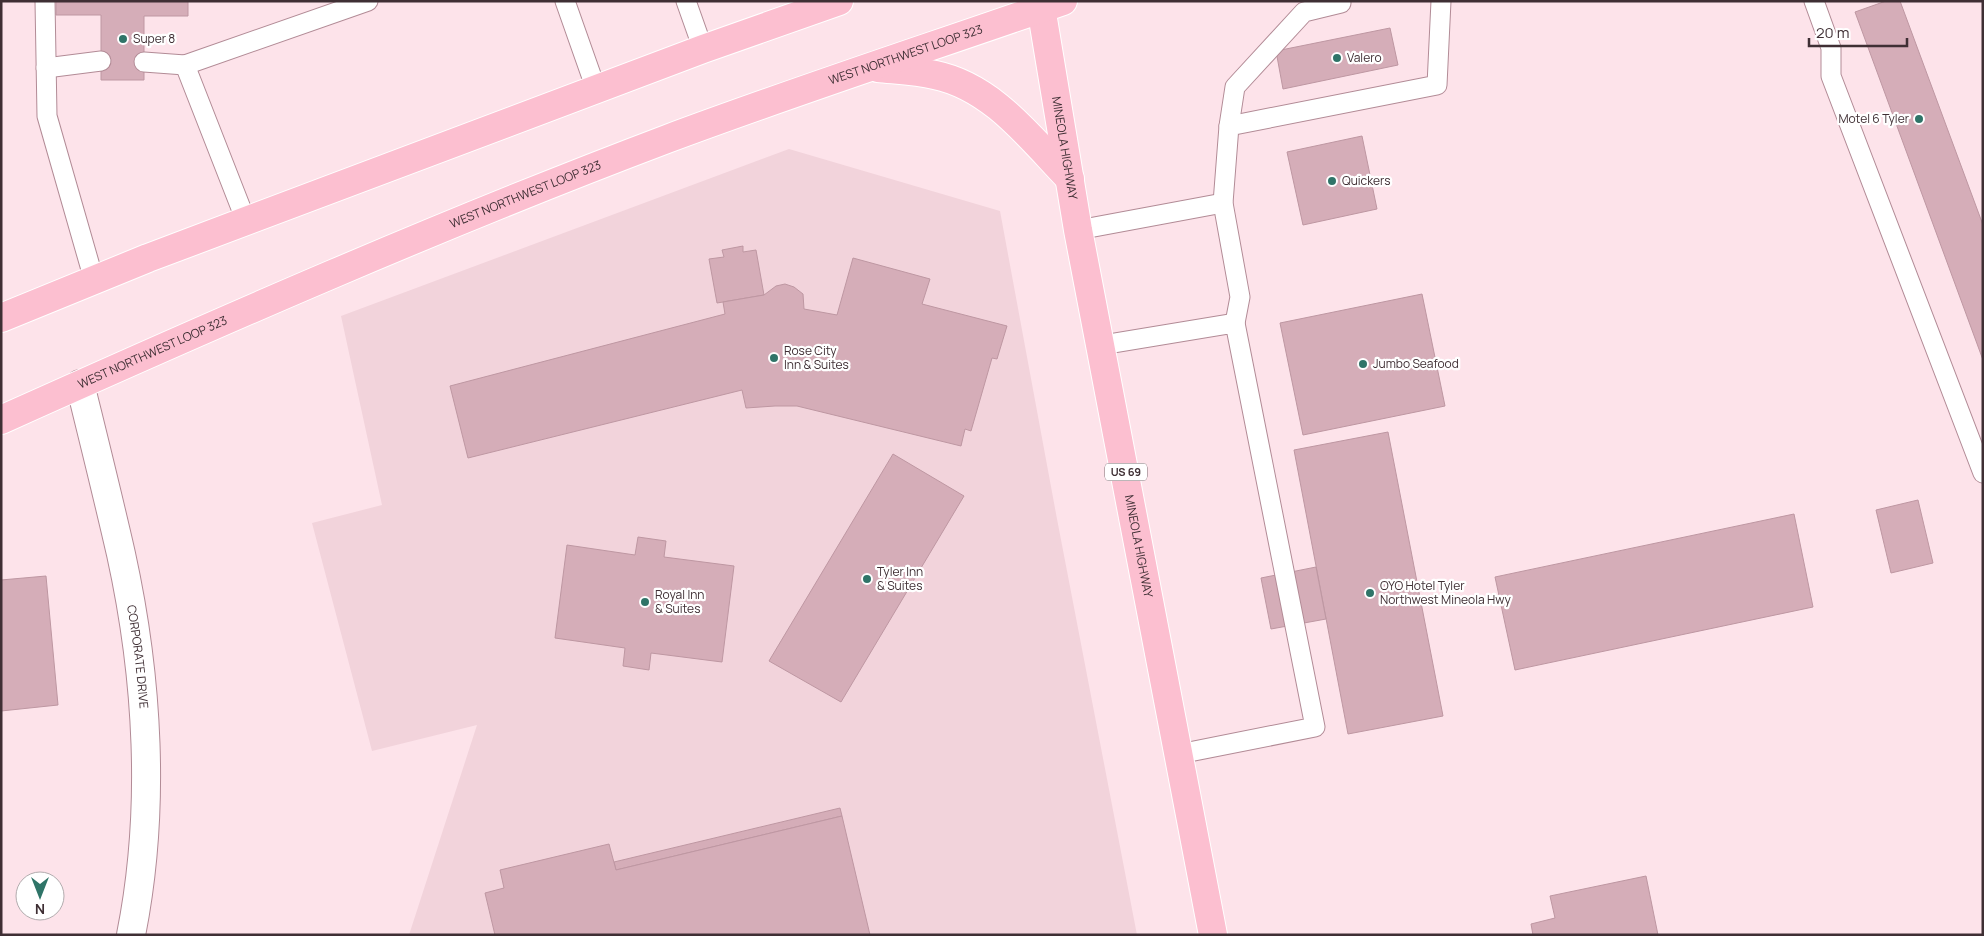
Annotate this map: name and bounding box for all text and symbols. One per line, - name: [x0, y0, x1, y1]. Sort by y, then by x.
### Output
- scale bar: [1809, 15, 1906, 47]
- street label: WEST NORTHWEST LOOP 323: [826, 20, 985, 89]
- text: 20 m: [1816, 22, 1849, 43]
- place label: Super 8: [133, 30, 175, 47]
- marker: Super 8: [117, 33, 129, 45]
- place label: Valero: [1347, 49, 1382, 66]
- marker: Valero: [1331, 52, 1343, 64]
- street label: MINEOLA HIGHWAY: [1048, 95, 1082, 201]
- place label: Motel 6 Tyler: [1838, 110, 1910, 127]
- marker: Motel 6 Tyler: [1913, 113, 1925, 125]
- street label: WEST NORTHWEST LOOP 323: [447, 156, 604, 232]
- place label: Quickers: [1342, 172, 1391, 189]
- marker: Quickers: [1326, 175, 1338, 187]
- street label: WEST NORTHWEST LOOP 323: [75, 312, 230, 392]
- place label: Rose City Inn & Suites: [784, 342, 849, 373]
- marker: Rose City Inn & Suites: [768, 352, 780, 364]
- place label: Jumbo Seafood: [1373, 355, 1459, 372]
- marker: Jumbo Seafood: [1357, 358, 1369, 370]
- road number: US 69: [1105, 464, 1147, 481]
- street label: MINEOLA HIGHWAY: [1121, 493, 1157, 599]
- place label: Tyler Inn & Suites: [877, 563, 923, 594]
- marker: Tyler Inn & Suites: [861, 573, 873, 585]
- place label: OYO Hotel Tyler Northwest Mineola Hwy: [1380, 577, 1511, 608]
- place label: Royal Inn & Suites: [655, 586, 704, 617]
- marker: OYO Hotel Tyler Northwest Mineola Hwy: [1364, 587, 1376, 599]
- marker: Royal Inn & Suites: [639, 596, 651, 608]
- street label: CORPORATE DRIVE: [123, 604, 153, 709]
- north arrow: [15, 871, 65, 921]
- text: N: [35, 900, 45, 919]

